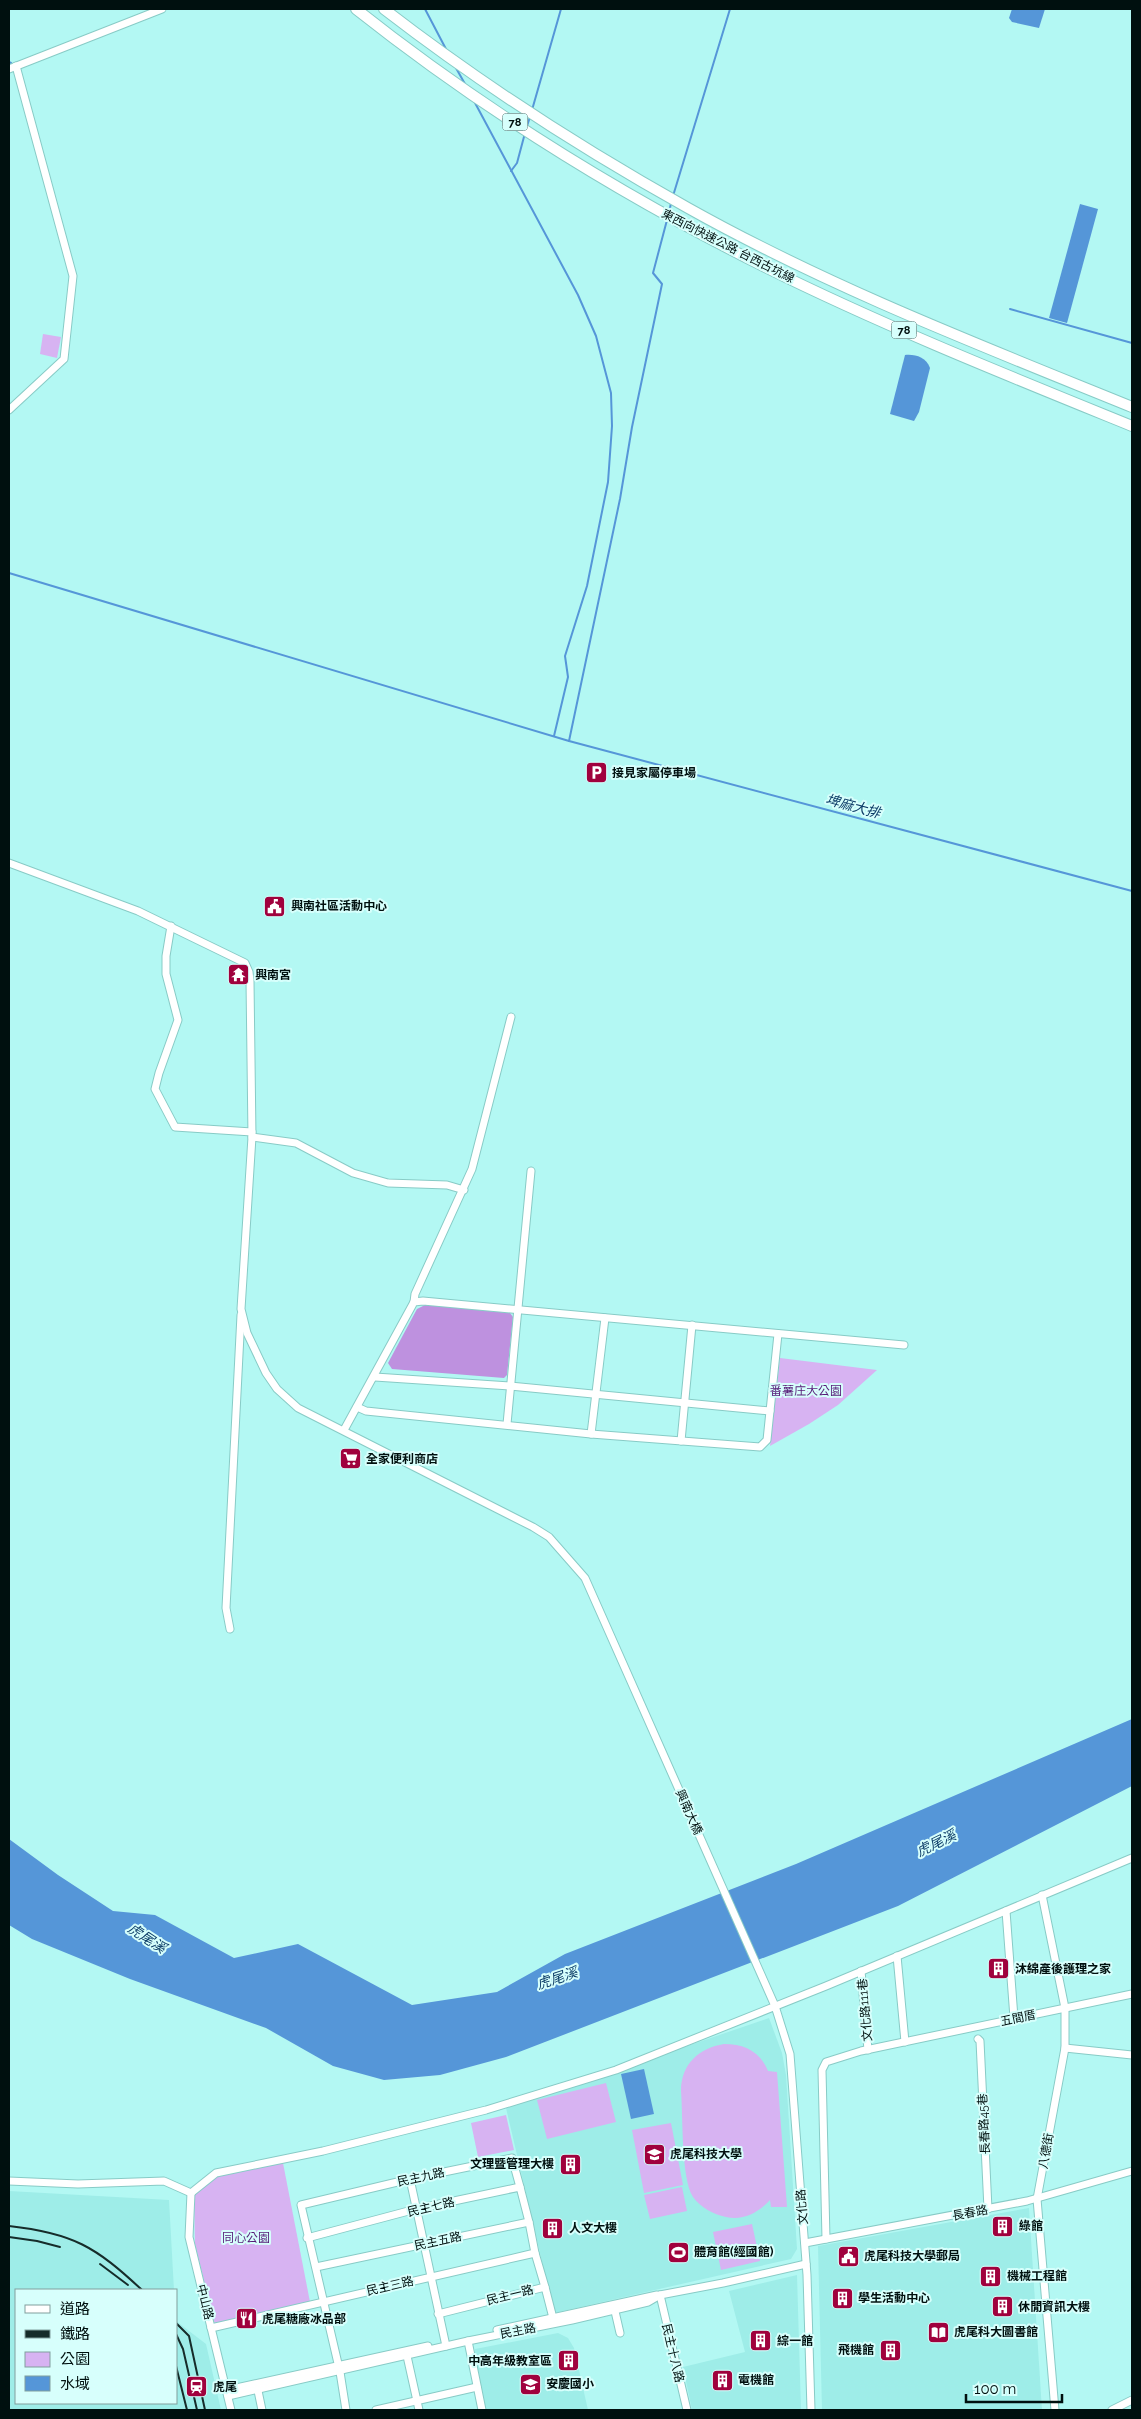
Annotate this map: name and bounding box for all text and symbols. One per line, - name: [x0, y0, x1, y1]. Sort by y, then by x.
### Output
- road number: 78: [502, 114, 528, 130]
- street label: 東西向快速公路 台西古坑線: [659, 206, 797, 286]
- road number: 78: [892, 322, 916, 338]
- parking icon: 接見家屬停車場: [584, 761, 608, 785]
- place label: 接見家屬停車場: [612, 766, 696, 780]
- water label: 埤麻大排: [824, 791, 884, 821]
- public building icon: 興南社區活動中心: [263, 894, 287, 918]
- place label: 興南社區活動中心: [291, 899, 387, 913]
- temple icon: 興南宮: [227, 963, 251, 987]
- place label: 興南宮: [255, 968, 291, 982]
- park label: 番薯庄大公園: [770, 1384, 842, 1398]
- supermarket icon: 全家便利商店: [338, 1447, 362, 1471]
- place label: 全家便利商店: [366, 1452, 438, 1466]
- street label: 興南大橋: [673, 1787, 705, 1837]
- water label: 虎尾溪: [914, 1826, 960, 1859]
- water label: 虎尾溪: [125, 1920, 171, 1957]
- building icon: 沐綿產後護理之家: [987, 1957, 1011, 1981]
- place label: 沐綿產後護理之家: [1015, 1962, 1111, 1976]
- water label: 虎尾溪: [535, 1963, 581, 1992]
- street label: 文化路111巷: [855, 1978, 875, 2042]
- street label: 五間厝: [999, 2007, 1037, 2029]
- street label: 長春路45巷: [975, 2093, 993, 2155]
- street label: 八德街: [1036, 2132, 1056, 2170]
- school or university icon: 虎尾科技大學: [642, 2142, 666, 2166]
- place label: 虎尾科技大學: [670, 2147, 742, 2161]
- building icon: 文理暨管理大樓: [558, 2152, 582, 2176]
- place label: 文理暨管理大樓: [470, 2157, 554, 2171]
- street label: 民主九路: [396, 2165, 446, 2189]
- street label: 文化路: [793, 2188, 811, 2226]
- street label: 民主七路: [406, 2195, 456, 2219]
- street label: 長春路: [951, 2203, 989, 2223]
- building icon: 綠館: [991, 2214, 1015, 2238]
- building icon: 人文大樓: [541, 2216, 565, 2240]
- place label: 綠館: [1019, 2219, 1043, 2233]
- place label: 人文大樓: [569, 2221, 617, 2235]
- street label: 民主五路: [413, 2229, 463, 2253]
- park label: 同心公園: [222, 2231, 270, 2245]
- sports icon: 體育館(經國館): [666, 2240, 690, 2264]
- public building icon: 虎尾科技大學郵局: [836, 2244, 860, 2268]
- place label: 體育館(經國館): [694, 2245, 774, 2259]
- place label: 虎尾科技大學郵局: [864, 2249, 960, 2263]
- building icon: 機械工程館: [979, 2264, 1003, 2288]
- place label: 機械工程館: [1007, 2269, 1067, 2283]
- street label: 民主三路: [365, 2274, 415, 2298]
- street label: 民主一路: [485, 2282, 535, 2308]
- street label: 中山路: [194, 2283, 216, 2321]
- building icon: 學生活動中心: [830, 2286, 854, 2310]
- legend: [15, 2289, 178, 2404]
- place label: 學生活動中心: [858, 2291, 930, 2305]
- building icon: 休閒資訊大樓: [990, 2295, 1014, 2319]
- text: 道路: [60, 2300, 90, 2318]
- place label: 休閒資訊大樓: [1018, 2300, 1090, 2314]
- restaurant icon: 虎尾糖廠冰品部: [234, 2307, 258, 2331]
- place label: 虎尾糖廠冰品部: [262, 2312, 346, 2326]
- library icon: 虎尾科大圖書館: [926, 2320, 950, 2344]
- street label: 民主路: [499, 2321, 537, 2341]
- street label: 民主十八路: [659, 2322, 687, 2384]
- text: 鐵路: [60, 2325, 90, 2343]
- place label: 虎尾科大圖書館: [954, 2325, 1038, 2339]
- building icon: 綜一館: [749, 2329, 773, 2353]
- place label: 綜一館: [777, 2334, 813, 2348]
- building icon: 飛機館: [878, 2338, 902, 2362]
- place label: 飛機館: [838, 2343, 874, 2357]
- building icon: 中高年級教室區: [556, 2349, 580, 2373]
- text: 公園: [60, 2350, 90, 2368]
- place label: 中高年級教室區: [468, 2354, 552, 2368]
- building icon: 電機館: [710, 2368, 734, 2392]
- school or university icon: 安慶國小: [518, 2372, 542, 2396]
- scale bar: [966, 2372, 1062, 2404]
- place label: 電機館: [738, 2373, 774, 2387]
- text: 水域: [60, 2375, 90, 2393]
- station icon: 虎尾: [185, 2375, 209, 2399]
- place label: 安慶國小: [546, 2377, 594, 2391]
- place label: 虎尾: [213, 2380, 237, 2394]
- text: 100 m: [974, 2380, 1016, 2398]

